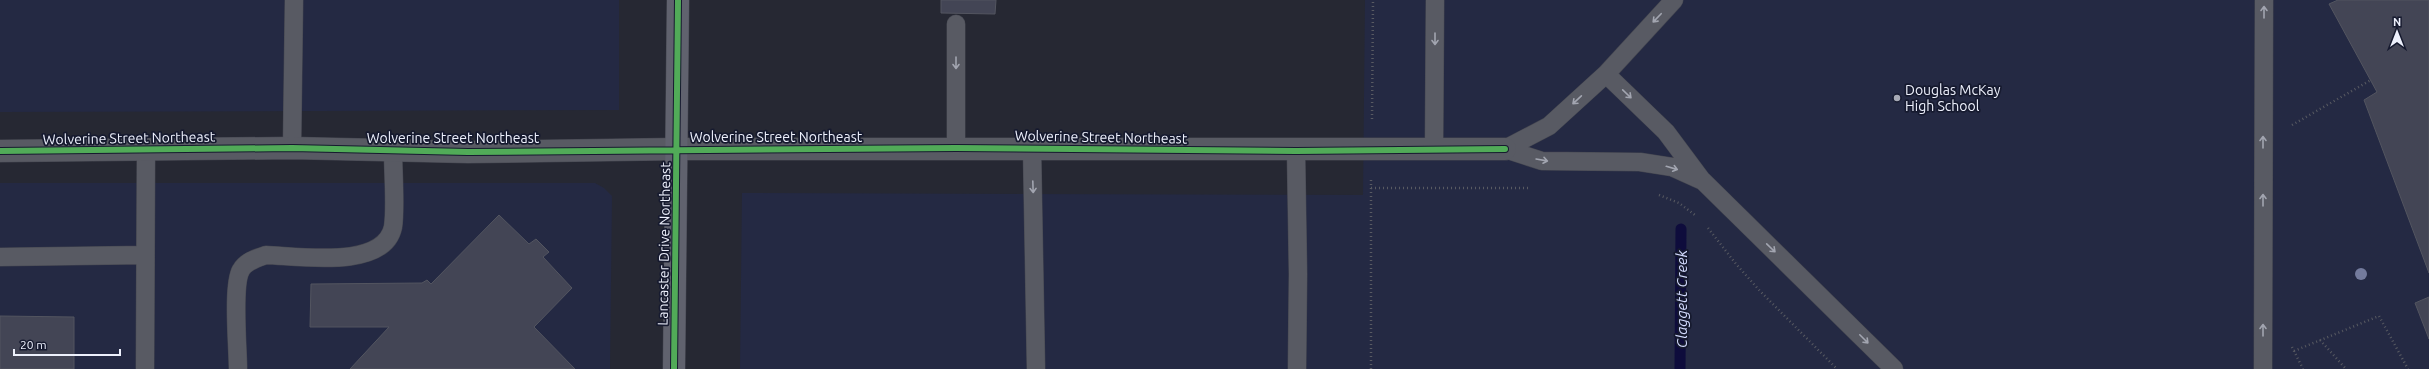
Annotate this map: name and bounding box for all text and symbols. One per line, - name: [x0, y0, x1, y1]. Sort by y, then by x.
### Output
- one-way arrow: [2260, 6, 2268, 19]
- north arrow: [2377, 12, 2417, 52]
- one-way arrow: [1652, 13, 1662, 23]
- text: N: [2393, 16, 2401, 28]
- one-way arrow: [1431, 32, 1439, 45]
- one-way arrow: [952, 56, 960, 69]
- place label: Douglas McKay High School: [1905, 82, 2001, 114]
- one-way arrow: [1622, 89, 1632, 99]
- marker: Douglas McKay High School: [1892, 93, 1902, 103]
- one-way arrow: [1572, 96, 1582, 105]
- street label: Wolverine Street Northeast: [1015, 127, 1188, 147]
- street label: Wolverine Street Northeast: [43, 128, 216, 148]
- street label: Wolverine Street Northeast: [690, 129, 863, 145]
- street label: Wolverine Street Northeast: [367, 130, 540, 146]
- one-way arrow: [2259, 136, 2267, 149]
- one-way arrow: [1536, 156, 1549, 164]
- street label: Lancaster Drive Northeast: [655, 162, 673, 326]
- one-way arrow: [1665, 165, 1678, 172]
- one-way arrow: [1030, 180, 1037, 193]
- one-way arrow: [2259, 194, 2267, 207]
- one-way arrow: [1766, 243, 1776, 253]
- water label: Claggett Creek: [1673, 250, 1690, 348]
- one-way arrow: [2259, 324, 2267, 337]
- scale bar: [14, 331, 120, 357]
- one-way arrow: [1859, 334, 1869, 344]
- text: 20 m: [20, 338, 47, 351]

